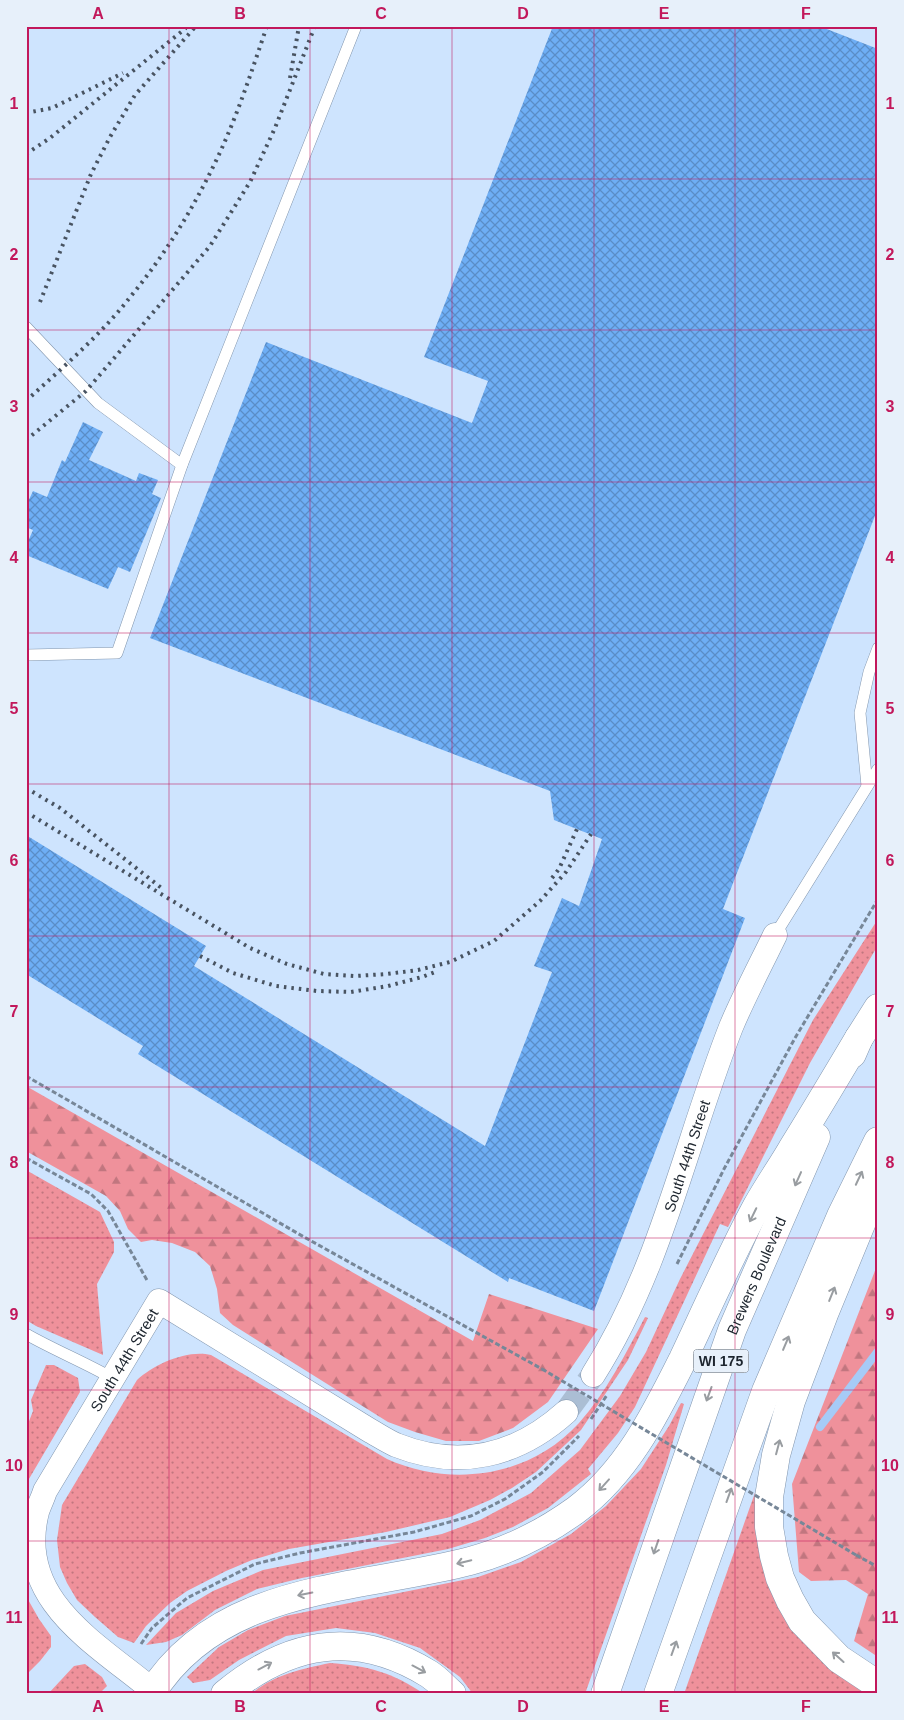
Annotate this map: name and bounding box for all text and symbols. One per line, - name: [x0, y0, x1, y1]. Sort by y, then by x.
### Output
- text: A: [92, 5, 104, 22]
- text: B: [234, 5, 246, 22]
- text: C: [375, 5, 387, 22]
- text: D: [517, 5, 529, 22]
- text: E: [659, 5, 670, 22]
- text: F: [801, 5, 811, 22]
- text: 1: [10, 95, 19, 112]
- text: 1: [886, 95, 895, 112]
- text: 2: [10, 246, 19, 263]
- text: 2: [886, 246, 895, 263]
- text: 3: [10, 398, 19, 415]
- text: 3: [886, 398, 895, 415]
- text: 4: [10, 549, 19, 566]
- text: 4: [886, 549, 895, 566]
- text: 5: [10, 700, 19, 717]
- text: 5: [886, 700, 895, 717]
- text: 6: [10, 852, 19, 869]
- text: 6: [886, 852, 895, 869]
- text: 7: [10, 1003, 19, 1020]
- text: 7: [886, 1003, 895, 1020]
- street label: South 44th Street: [660, 1097, 713, 1214]
- text: 8: [10, 1154, 19, 1171]
- text: 8: [886, 1154, 895, 1171]
- one-way arrow: [792, 1171, 802, 1186]
- one-way arrow: [854, 1171, 864, 1186]
- one-way arrow: [748, 1207, 757, 1222]
- street label: Brewers Boulevard: [723, 1214, 789, 1337]
- one-way arrow: [828, 1287, 837, 1302]
- street label: South 44th Street: [86, 1305, 162, 1414]
- text: 9: [10, 1306, 19, 1323]
- text: 9: [886, 1306, 895, 1323]
- one-way arrow: [782, 1336, 792, 1351]
- road number: WI 175: [694, 1350, 748, 1372]
- one-way arrow: [704, 1385, 713, 1401]
- one-way arrow: [774, 1440, 784, 1456]
- text: 10: [5, 1457, 23, 1474]
- text: 10: [881, 1457, 899, 1474]
- one-way arrow: [598, 1478, 610, 1491]
- one-way arrow: [724, 1487, 734, 1503]
- one-way arrow: [651, 1539, 660, 1554]
- one-way arrow: [456, 1558, 472, 1567]
- one-way arrow: [297, 1590, 313, 1599]
- text: 11: [6, 1609, 23, 1626]
- text: 11: [882, 1609, 899, 1626]
- one-way arrow: [670, 1641, 679, 1656]
- one-way arrow: [831, 1651, 844, 1663]
- one-way arrow: [257, 1661, 272, 1671]
- one-way arrow: [412, 1664, 427, 1674]
- text: A: [92, 1698, 104, 1715]
- text: B: [234, 1698, 246, 1715]
- text: C: [375, 1698, 387, 1715]
- text: D: [517, 1698, 529, 1715]
- text: E: [659, 1698, 670, 1715]
- text: F: [801, 1698, 811, 1715]

